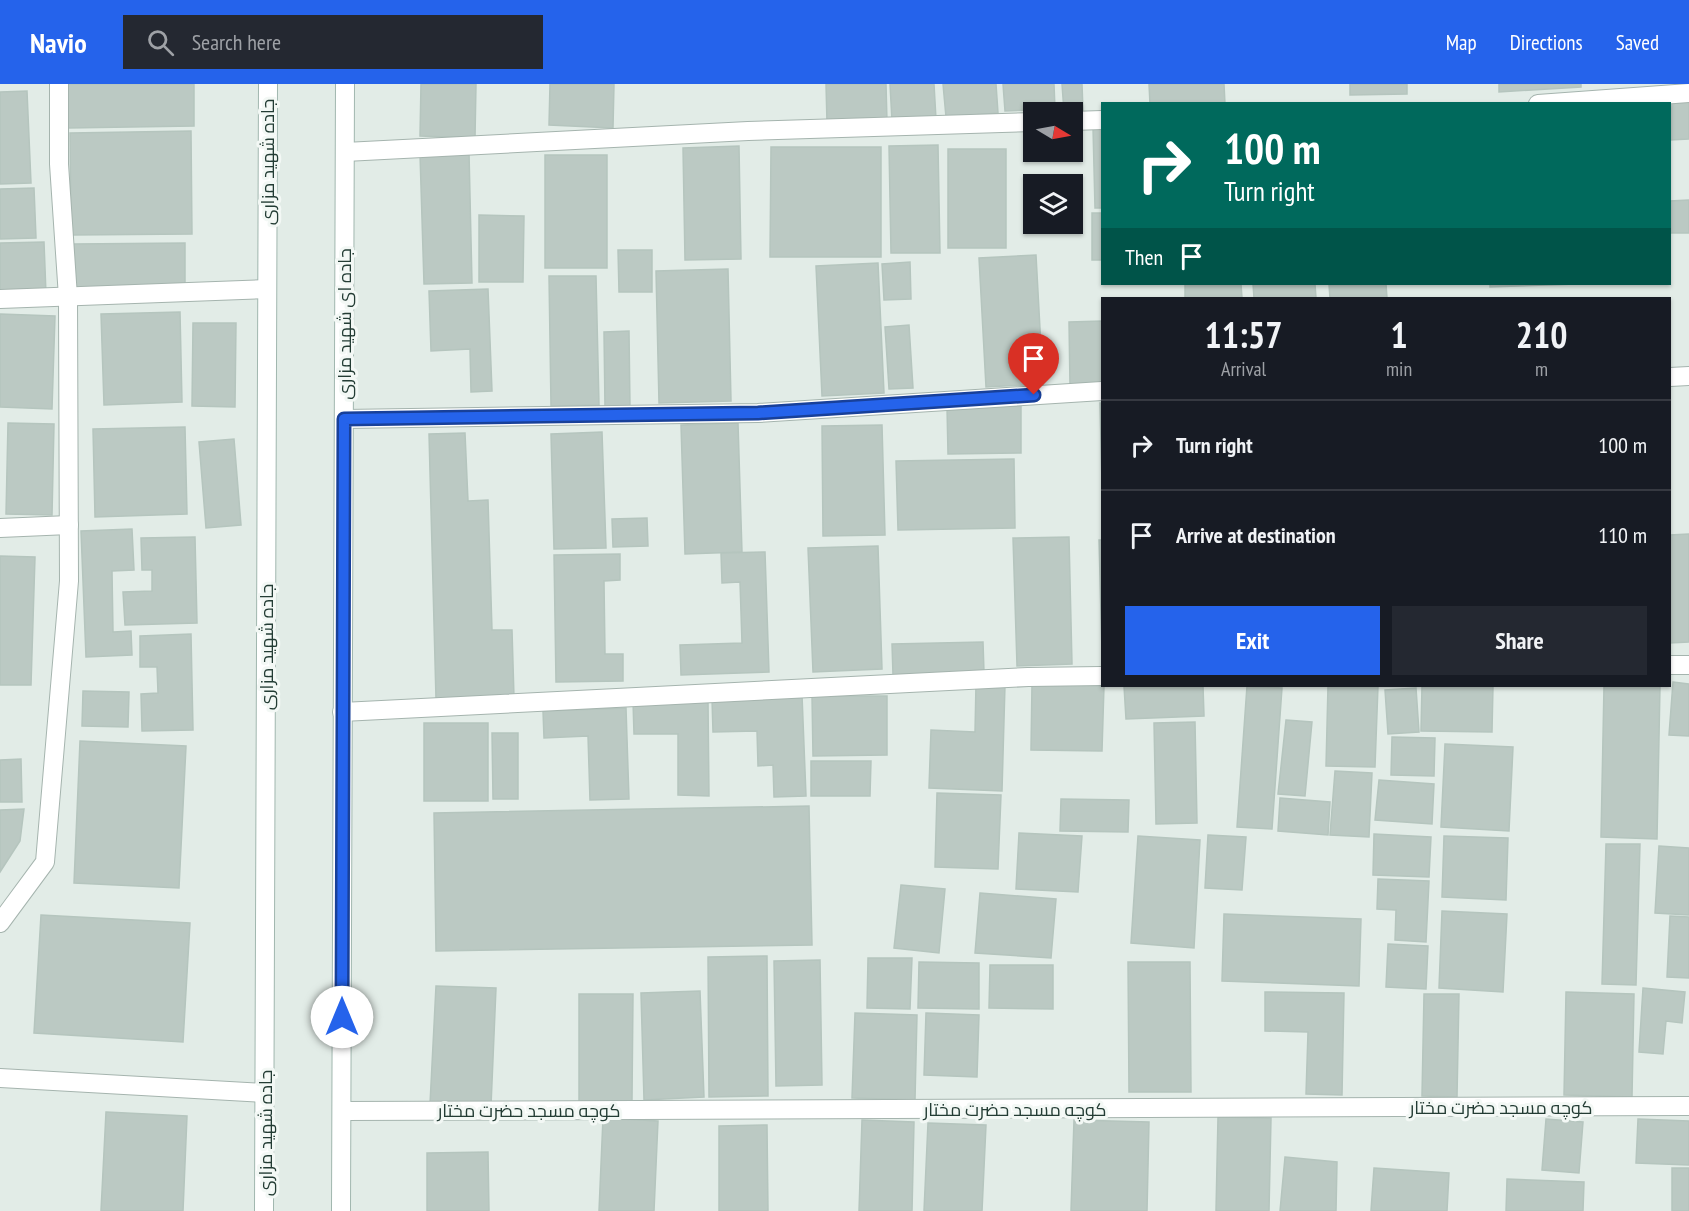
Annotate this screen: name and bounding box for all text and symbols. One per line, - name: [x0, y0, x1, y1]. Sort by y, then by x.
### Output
- search box: [123, 15, 543, 69]
- text: Navio: [30, 24, 87, 61]
- icon: search: [144, 26, 177, 59]
- text: Search here: [192, 28, 281, 56]
- text: Map: [1446, 29, 1477, 56]
- text: Directions: [1510, 29, 1583, 56]
- text: Saved: [1616, 29, 1659, 56]
- street label: جاده شهید مزاری: [256, 99, 279, 225]
- north arrow: [1023, 102, 1083, 162]
- map controls: [1023, 102, 1083, 234]
- text: 100 m: [1224, 121, 1321, 176]
- icon: right: [1125, 126, 1203, 204]
- button: layers: [1023, 174, 1083, 234]
- text: Turn right: [1224, 174, 1315, 208]
- icon: arrive: [1175, 240, 1208, 273]
- text: Then: [1125, 243, 1163, 271]
- street label: جاده ای شهید مزاری: [333, 248, 356, 400]
- text: 11:57: [1205, 311, 1282, 358]
- text: 1: [1390, 311, 1408, 358]
- text: 210: [1516, 311, 1567, 358]
- pin: [1008, 333, 1059, 395]
- icon: arrive: [1017, 342, 1050, 375]
- text: Arrival: [1221, 356, 1266, 382]
- text: min: [1386, 356, 1412, 382]
- text: m: [1535, 356, 1548, 382]
- icon: right: [1125, 429, 1158, 462]
- text: Turn right: [1176, 431, 1253, 459]
- text: 100 m: [1598, 431, 1647, 459]
- icon: arrive: [1125, 519, 1158, 552]
- text: Arrive at destination: [1176, 521, 1336, 549]
- text: 110 m: [1598, 521, 1647, 549]
- street label: جاده شهید مزاری: [255, 584, 278, 710]
- button: Exit: [1125, 606, 1380, 675]
- button: Share: [1392, 606, 1647, 675]
- position arrow: [310, 985, 374, 1049]
- street label: جاده شهید مزاری: [254, 1070, 277, 1196]
- street label: کوچه مسجد حضرت مختار: [1408, 1096, 1593, 1120]
- street label: کوچه مسجد حضرت مختار: [922, 1098, 1107, 1122]
- street label: کوچه مسجد حضرت مختار: [436, 1099, 621, 1123]

